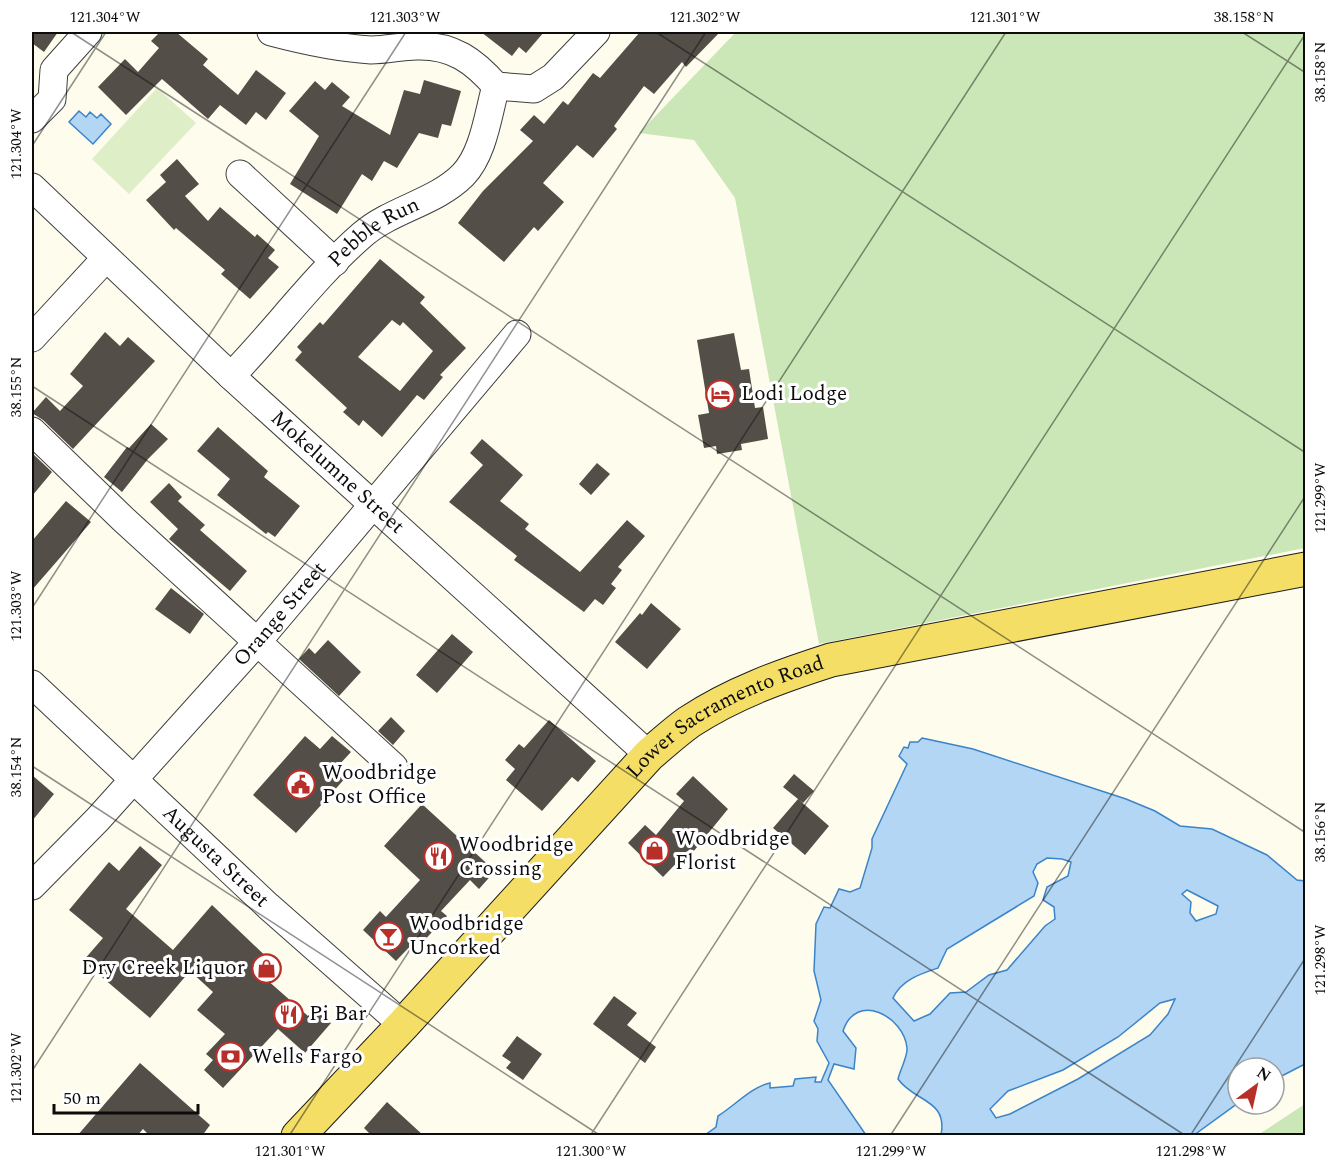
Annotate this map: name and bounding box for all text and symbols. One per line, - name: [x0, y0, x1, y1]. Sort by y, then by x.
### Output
- text: 121.304°W: [70, 6, 141, 29]
- text: 121.303°W: [370, 6, 441, 29]
- text: 121.302°W: [670, 6, 741, 29]
- text: 121.301°W: [970, 6, 1041, 29]
- text: 38.158°N: [1214, 6, 1274, 29]
- text: 38.158°N: [1309, 42, 1332, 102]
- text: 121.304°W: [5, 108, 28, 179]
- street label: Pebble Run: [321, 189, 425, 275]
- text: 38.155°N: [5, 357, 28, 417]
- hotel icon: Lodi Lodge: [704, 378, 736, 410]
- place label: Lodi Lodge: [741, 378, 847, 410]
- street label: Mokelumne Street: [263, 403, 412, 542]
- text: 121.299°W: [1309, 462, 1332, 533]
- street label: Orange Street: [226, 555, 334, 674]
- text: 121.303°W: [5, 570, 28, 641]
- street label: Lower Sacramento Road: [619, 647, 828, 786]
- text: 38.154°N: [5, 737, 28, 797]
- place label: Woodbridge Post Office: [322, 757, 437, 813]
- public building icon: Woodbridge Post Office: [285, 769, 317, 801]
- street label: Augusta Street: [155, 798, 277, 915]
- text: 38.156°N: [1309, 802, 1332, 862]
- place label: Woodbridge Florist: [675, 823, 790, 879]
- place label: Woodbridge Crossing: [459, 829, 574, 885]
- shop icon: Woodbridge Florist: [638, 835, 670, 867]
- restaurant icon: Woodbridge Crossing: [422, 841, 454, 873]
- place label: Woodbridge Uncorked: [409, 908, 524, 964]
- bar icon: Woodbridge Uncorked: [372, 920, 404, 952]
- text: 121.298°W: [1309, 924, 1332, 995]
- place label: Dry Creek Liquor: [81, 952, 245, 984]
- shop icon: Dry Creek Liquor: [250, 952, 282, 984]
- restaurant icon: Pi Bar: [272, 998, 304, 1030]
- place label: Pi Bar: [309, 998, 367, 1030]
- text: 121.302°W: [5, 1032, 28, 1103]
- bank icon: Wells Fargo: [215, 1041, 247, 1073]
- place label: Wells Fargo: [252, 1041, 363, 1073]
- north arrow: [1226, 1056, 1286, 1116]
- text: N: [1252, 1061, 1276, 1088]
- scale bar: [54, 1077, 198, 1115]
- text: 50 m: [63, 1085, 101, 1112]
- text: 121.301°W: [255, 1140, 326, 1163]
- text: 121.300°W: [556, 1140, 627, 1163]
- text: 121.299°W: [856, 1140, 927, 1163]
- text: 121.298°W: [1156, 1140, 1227, 1163]

